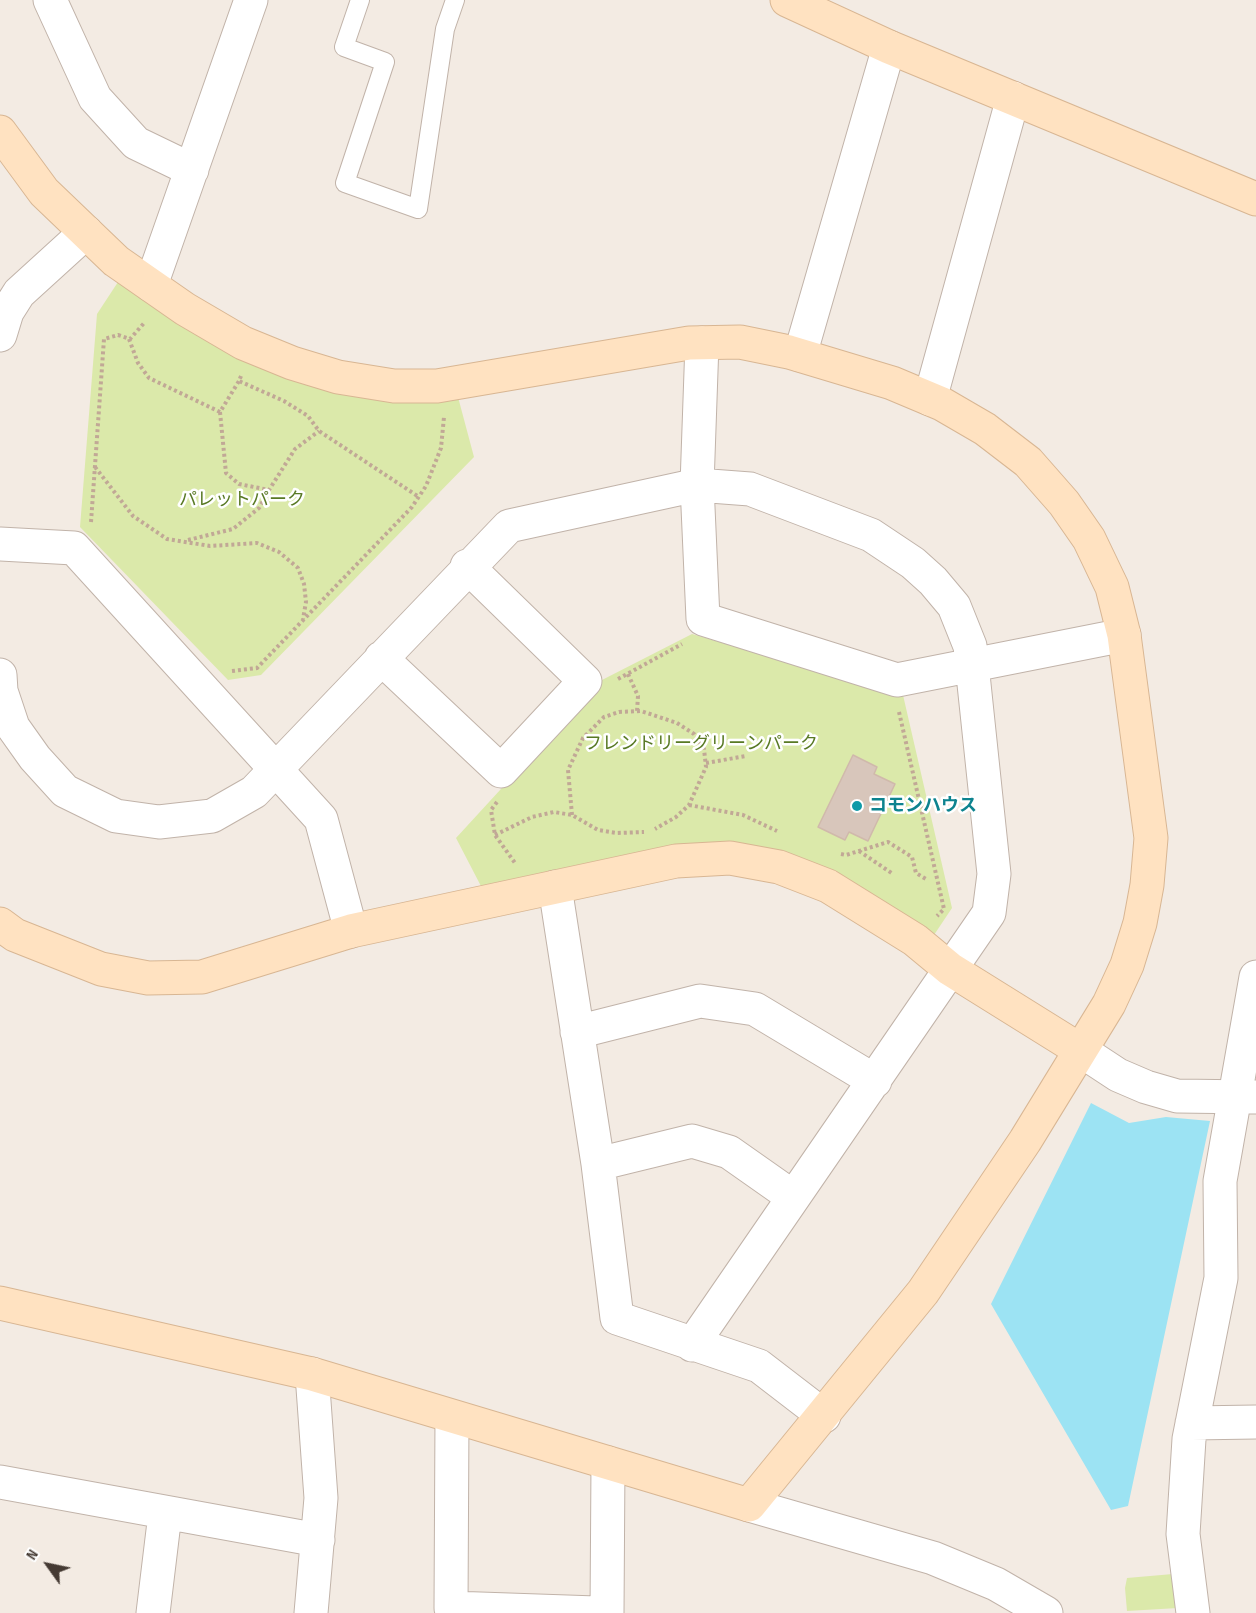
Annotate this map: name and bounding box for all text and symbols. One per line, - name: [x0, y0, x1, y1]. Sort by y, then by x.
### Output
- park label: パレットパーク: [179, 489, 305, 511]
- park label: フレンドリーグリーンパーク: [584, 733, 818, 755]
- place label: コモンハウス: [869, 795, 977, 817]
- marker: コモンハウス: [850, 799, 864, 813]
- north arrow: [18, 1535, 78, 1595]
- text: N: [22, 1546, 43, 1564]

